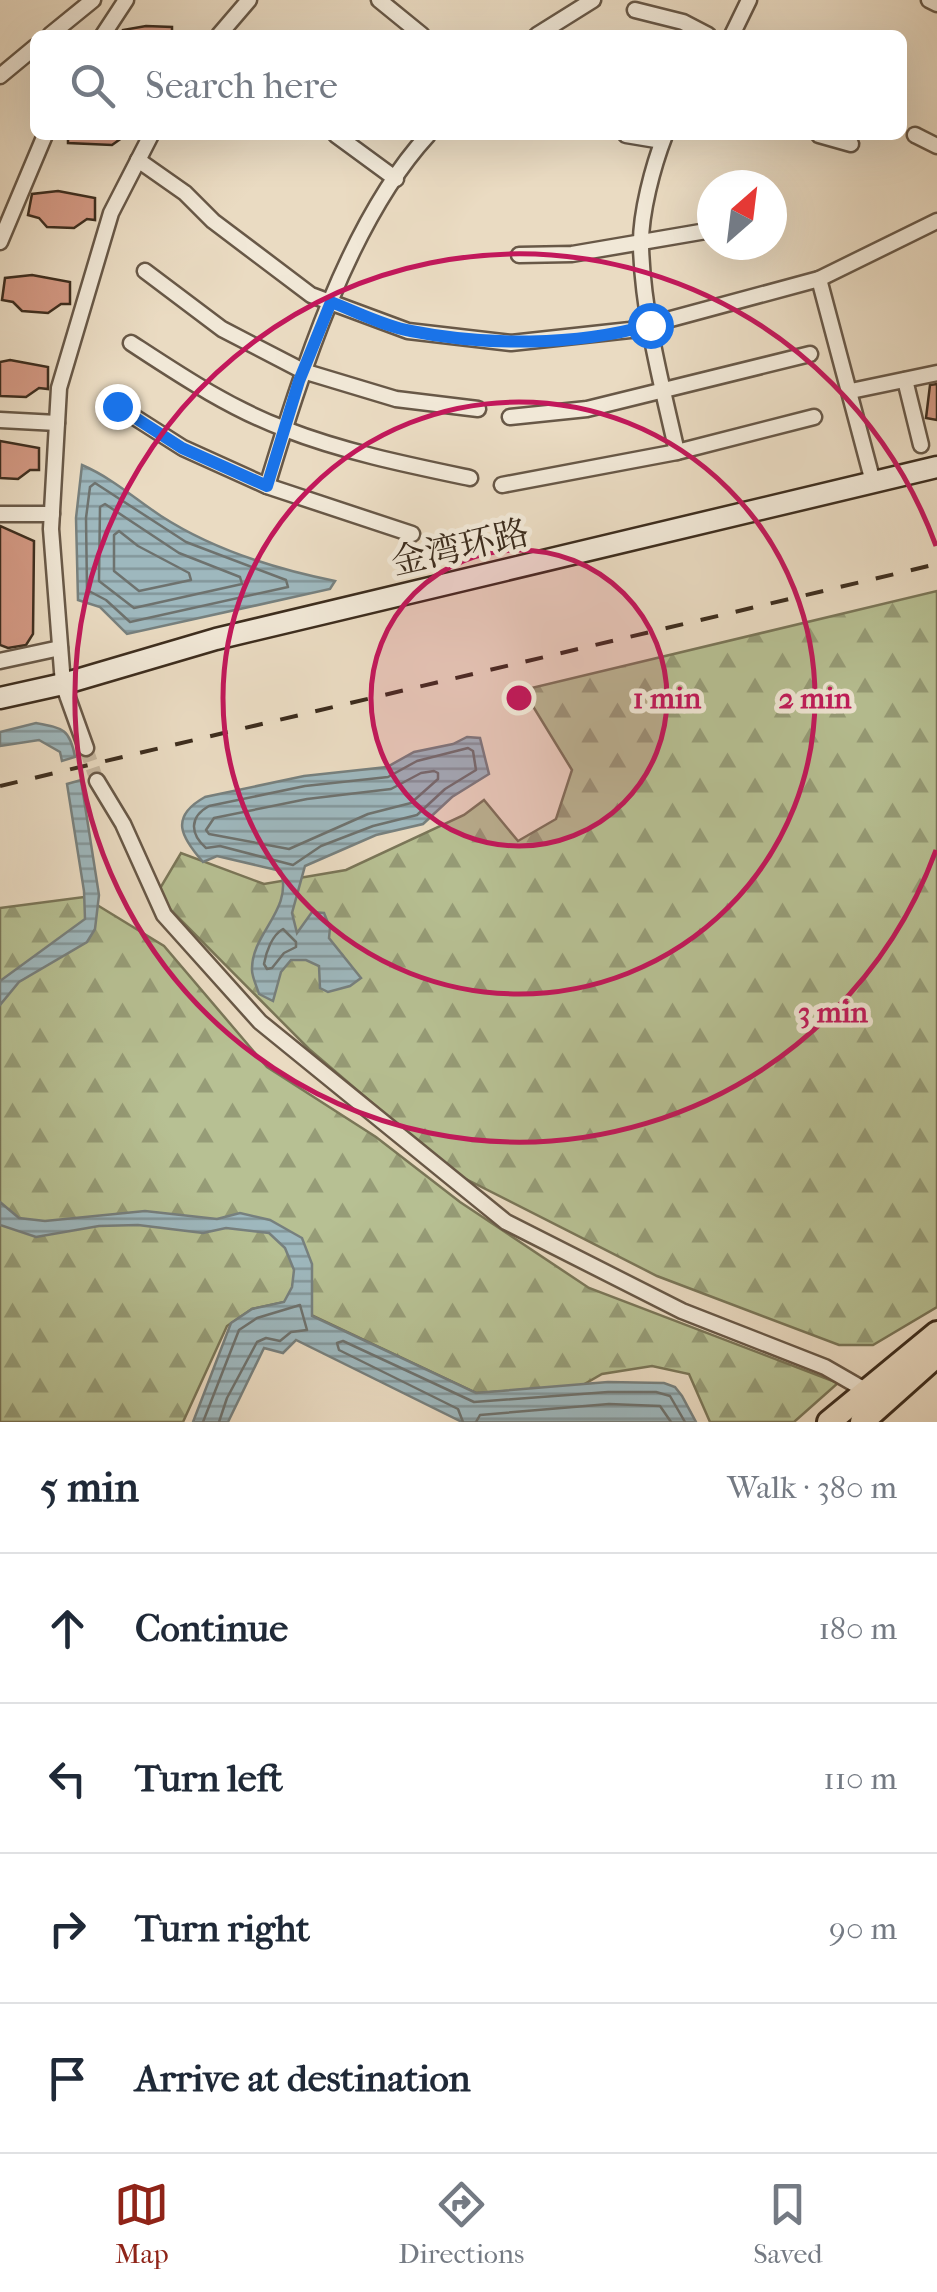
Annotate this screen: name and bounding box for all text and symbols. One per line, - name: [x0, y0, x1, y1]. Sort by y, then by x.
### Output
- search box: [30, 30, 907, 140]
- icon: search: [65, 58, 120, 113]
- text: Search here: [145, 63, 338, 108]
- north arrow: [697, 170, 787, 260]
- route start: [628, 303, 674, 349]
- route end: [95, 384, 141, 430]
- street label: 金湾环路: [387, 512, 533, 583]
- centre of rings: [501, 680, 537, 716]
- text: 1 min: [633, 681, 702, 716]
- text: 2 min: [778, 681, 852, 716]
- text: 3 min: [798, 995, 869, 1030]
- text: 5 min: [40, 1463, 139, 1512]
- text: Walk · 380 m: [727, 1469, 897, 1506]
- icon: ahead: [40, 1601, 95, 1656]
- text: Continue: [135, 1606, 288, 1651]
- text: 180 m: [818, 1610, 897, 1647]
- icon: left: [40, 1751, 95, 1806]
- text: Turn left: [135, 1756, 283, 1801]
- text: 110 m: [823, 1760, 897, 1797]
- icon: right: [40, 1901, 95, 1956]
- text: Turn right: [135, 1906, 310, 1951]
- text: 90 m: [829, 1910, 897, 1947]
- icon: arrive: [40, 2051, 95, 2106]
- text: Arrive at destination: [135, 2056, 471, 2101]
- tab: Map: [114, 2177, 169, 2270]
- tab: Directions: [398, 2177, 524, 2270]
- tab: Saved: [753, 2177, 823, 2270]

